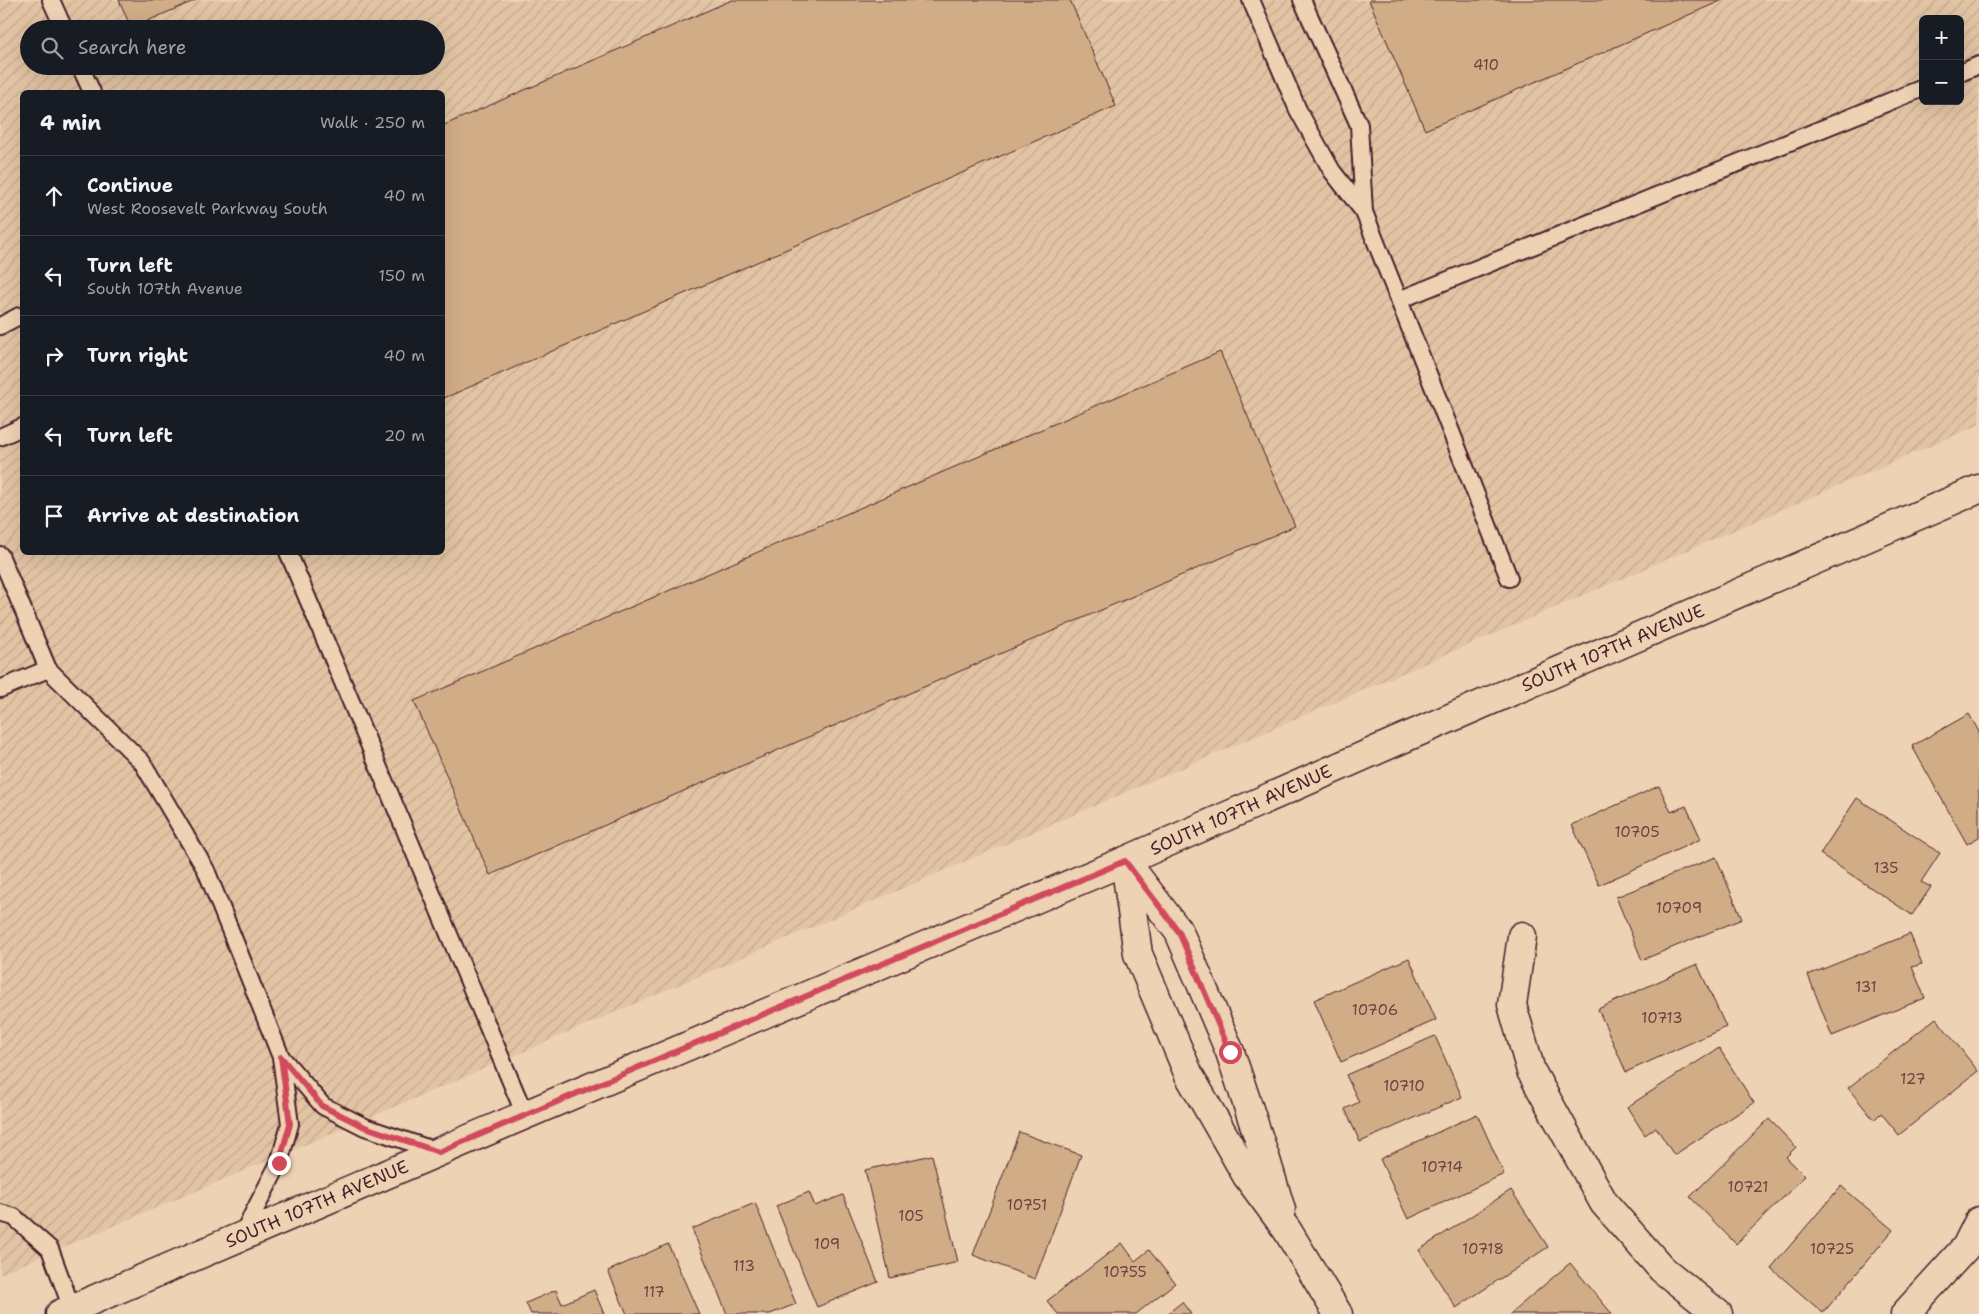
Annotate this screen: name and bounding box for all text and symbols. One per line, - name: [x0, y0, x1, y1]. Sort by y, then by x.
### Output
- map controls: [1919, 15, 1964, 105]
- button: +: [1919, 15, 1964, 60]
- search box: [20, 20, 445, 75]
- icon: search: [38, 34, 66, 62]
- text: Search here: [78, 35, 187, 60]
- house number: 410: [1473, 55, 1499, 75]
- button: −: [1919, 60, 1964, 105]
- text: 4 min: [40, 109, 101, 137]
- text: Walk · 250 m: [320, 112, 425, 133]
- text: Continue: [87, 173, 173, 198]
- icon: ahead: [40, 182, 68, 210]
- text: 40 m: [383, 185, 425, 206]
- text: West Roosevelt Parkway South: [87, 198, 328, 219]
- text: Turn left: [87, 253, 173, 278]
- icon: left: [40, 262, 68, 290]
- text: 150 m: [378, 265, 425, 286]
- text: South 107th Avenue: [87, 278, 243, 299]
- icon: right: [40, 342, 68, 370]
- text: Turn right: [87, 343, 188, 368]
- text: 40 m: [383, 345, 425, 366]
- icon: left: [40, 422, 68, 450]
- text: Turn left: [87, 423, 173, 448]
- text: 20 m: [384, 425, 425, 446]
- icon: arrive: [40, 502, 68, 530]
- text: Arrive at destination: [87, 503, 299, 528]
- street label: SOUTH 107TH AVENUE: [1518, 599, 1708, 697]
- street label: SOUTH 107TH AVENUE: [1146, 759, 1336, 861]
- house number: 10705: [1614, 822, 1660, 842]
- house number: 135: [1874, 858, 1898, 878]
- house number: 10709: [1656, 898, 1702, 918]
- house number: 131: [1855, 977, 1877, 997]
- house number: 10706: [1352, 1000, 1398, 1020]
- house number: 10713: [1641, 1008, 1683, 1028]
- route start: [1219, 1041, 1242, 1064]
- house number: 127: [1900, 1069, 1926, 1089]
- house number: 10710: [1383, 1076, 1425, 1096]
- route end: [268, 1152, 291, 1175]
- street label: SOUTH 107TH AVENUE: [222, 1155, 412, 1253]
- house number: 10714: [1421, 1157, 1463, 1177]
- house number: 10721: [1728, 1177, 1768, 1197]
- house number: 10751: [1007, 1195, 1047, 1215]
- house number: 105: [898, 1206, 924, 1226]
- house number: 109: [814, 1234, 840, 1254]
- house number: 10718: [1462, 1239, 1504, 1259]
- house number: 10725: [1810, 1239, 1854, 1259]
- house number: 113: [733, 1256, 755, 1276]
- house number: 10755: [1103, 1262, 1147, 1282]
- house number: 117: [643, 1282, 665, 1302]

